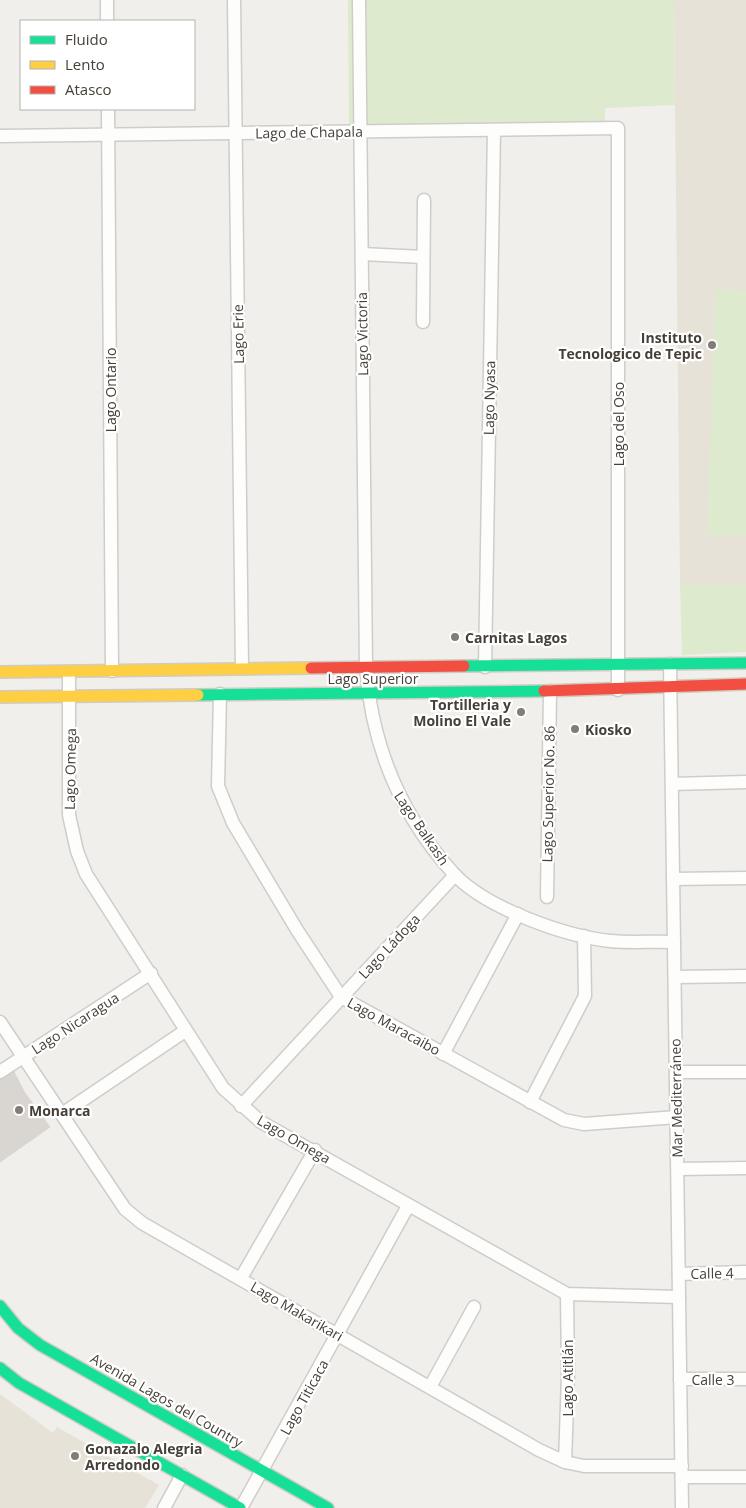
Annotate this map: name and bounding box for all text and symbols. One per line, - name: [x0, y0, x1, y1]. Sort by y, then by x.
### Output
- legend: [20, 20, 195, 110]
- text: Fluido: [65, 29, 108, 49]
- text: Lento: [65, 54, 105, 74]
- text: Atasco: [65, 79, 112, 99]
- street label: Lago de Chapala: [255, 122, 363, 142]
- street label: Lago Victoria: [352, 292, 372, 376]
- street label: Lago Erie: [228, 304, 248, 364]
- place label: Instituto Tecnologico de Tepic: [558, 328, 702, 363]
- marker: Instituto Tecnologico de Tepic: [706, 339, 718, 351]
- street label: Lago Ontario: [101, 348, 120, 432]
- street label: Lago Nyasa: [479, 361, 499, 435]
- street label: Lago del Oso: [609, 382, 628, 466]
- place label: Carnitas Lagos: [465, 628, 567, 647]
- marker: Carnitas Lagos: [449, 631, 461, 643]
- street label: Lago Superior: [328, 669, 419, 688]
- place label: Tortilleria y Molino El Vale: [413, 695, 511, 730]
- marker: Tortilleria y Molino El Vale: [515, 706, 527, 718]
- place label: Kiosko: [585, 720, 632, 739]
- marker: Kiosko: [569, 723, 581, 735]
- street label: Lago Superior No. 86: [537, 725, 559, 863]
- street label: Lago Omega: [60, 728, 80, 810]
- street label: Lago Balkash: [390, 787, 454, 869]
- street label: Lago Ládoga: [354, 909, 424, 983]
- street label: Lago Nicaragua: [28, 988, 122, 1058]
- street label: Lago Maracaibo: [344, 993, 444, 1059]
- street label: Mar Mediterráneo: [665, 1038, 687, 1158]
- place label: Monarca: [29, 1101, 91, 1120]
- marker: Monarca: [13, 1104, 25, 1116]
- street label: Lago Omega: [254, 1110, 334, 1168]
- street label: Calle 4: [690, 1263, 734, 1283]
- street label: Lago Makarikari: [247, 1277, 347, 1345]
- street label: Lago Atitlán: [558, 1339, 577, 1417]
- street label: Avenida Lagos del Country: [87, 1349, 247, 1452]
- street label: Lago Titicaca: [275, 1356, 333, 1438]
- street label: Calle 3: [691, 1370, 735, 1389]
- place label: Gonazalo Alegria Arredondo: [85, 1439, 203, 1474]
- marker: Gonazalo Alegria Arredondo: [69, 1450, 81, 1462]

